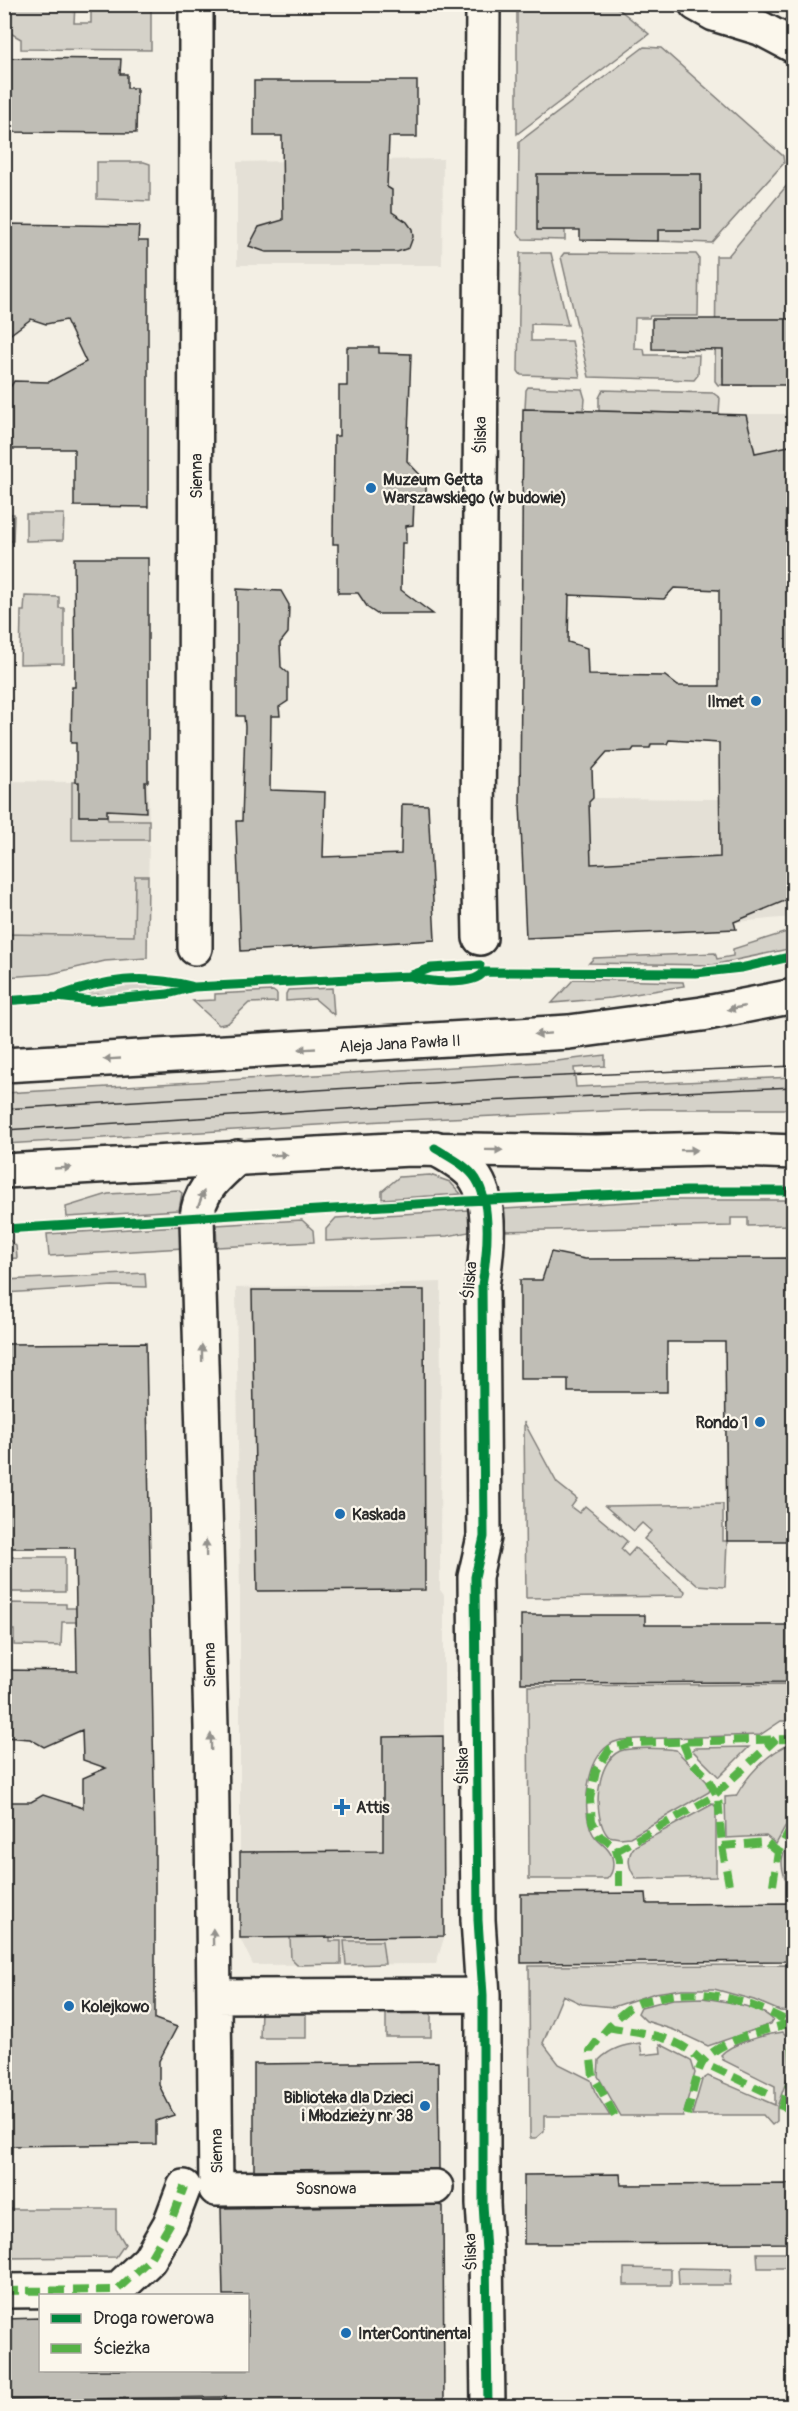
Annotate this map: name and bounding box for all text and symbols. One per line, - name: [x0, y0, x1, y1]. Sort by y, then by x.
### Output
- street label: Śliska: [471, 416, 491, 454]
- street label: Sienna: [187, 453, 207, 499]
- place label: Muzeum Getta Warszawskiego (w budowie): [383, 470, 567, 508]
- marker: Muzeum Getta Warszawskiego (w budowie): [364, 481, 378, 495]
- place label: Ilmet: [707, 692, 745, 712]
- marker: Ilmet: [749, 694, 763, 708]
- one-way arrow: [727, 1004, 746, 1013]
- one-way arrow: [534, 1030, 553, 1039]
- street label: Aleja Jana Pawła II: [339, 1031, 461, 1057]
- one-way arrow: [297, 1044, 316, 1053]
- one-way arrow: [102, 1054, 121, 1063]
- one-way arrow: [484, 1145, 503, 1155]
- one-way arrow: [679, 1145, 698, 1155]
- one-way arrow: [269, 1151, 288, 1160]
- one-way arrow: [53, 1163, 72, 1172]
- one-way arrow: [197, 1190, 207, 1208]
- street label: Śliska: [458, 1261, 482, 1300]
- one-way arrow: [197, 1343, 207, 1362]
- place label: Rondo 1: [695, 1413, 748, 1433]
- marker: Rondo 1: [753, 1415, 767, 1429]
- place label: Kaskada: [352, 1505, 406, 1525]
- marker: Kaskada: [333, 1507, 347, 1521]
- one-way arrow: [202, 1538, 211, 1557]
- street label: Sienna: [200, 1642, 220, 1688]
- one-way arrow: [206, 1733, 216, 1752]
- street label: Śliska: [453, 1747, 473, 1785]
- marker: Attis: [333, 1798, 351, 1816]
- place label: Attis: [356, 1798, 390, 1818]
- one-way arrow: [209, 1928, 218, 1947]
- place label: Kolejkowo: [81, 1997, 150, 2017]
- marker: Kolejkowo: [62, 1999, 76, 2013]
- place label: Biblioteka dla Dzieci i Młodzieży nr 38: [283, 2088, 413, 2126]
- marker: Biblioteka dla Dzieci i Młodzieży nr 38: [418, 2099, 432, 2113]
- street label: Sienna: [207, 2128, 227, 2174]
- street label: Sosnowa: [295, 2179, 357, 2199]
- street label: Śliska: [460, 2233, 482, 2271]
- legend: [39, 2294, 249, 2372]
- text: Droga rowerowa: [93, 2307, 214, 2330]
- place label: InterContinental: [358, 2324, 471, 2344]
- marker: InterContinental: [339, 2326, 353, 2340]
- text: Ścieżka: [93, 2337, 150, 2360]

